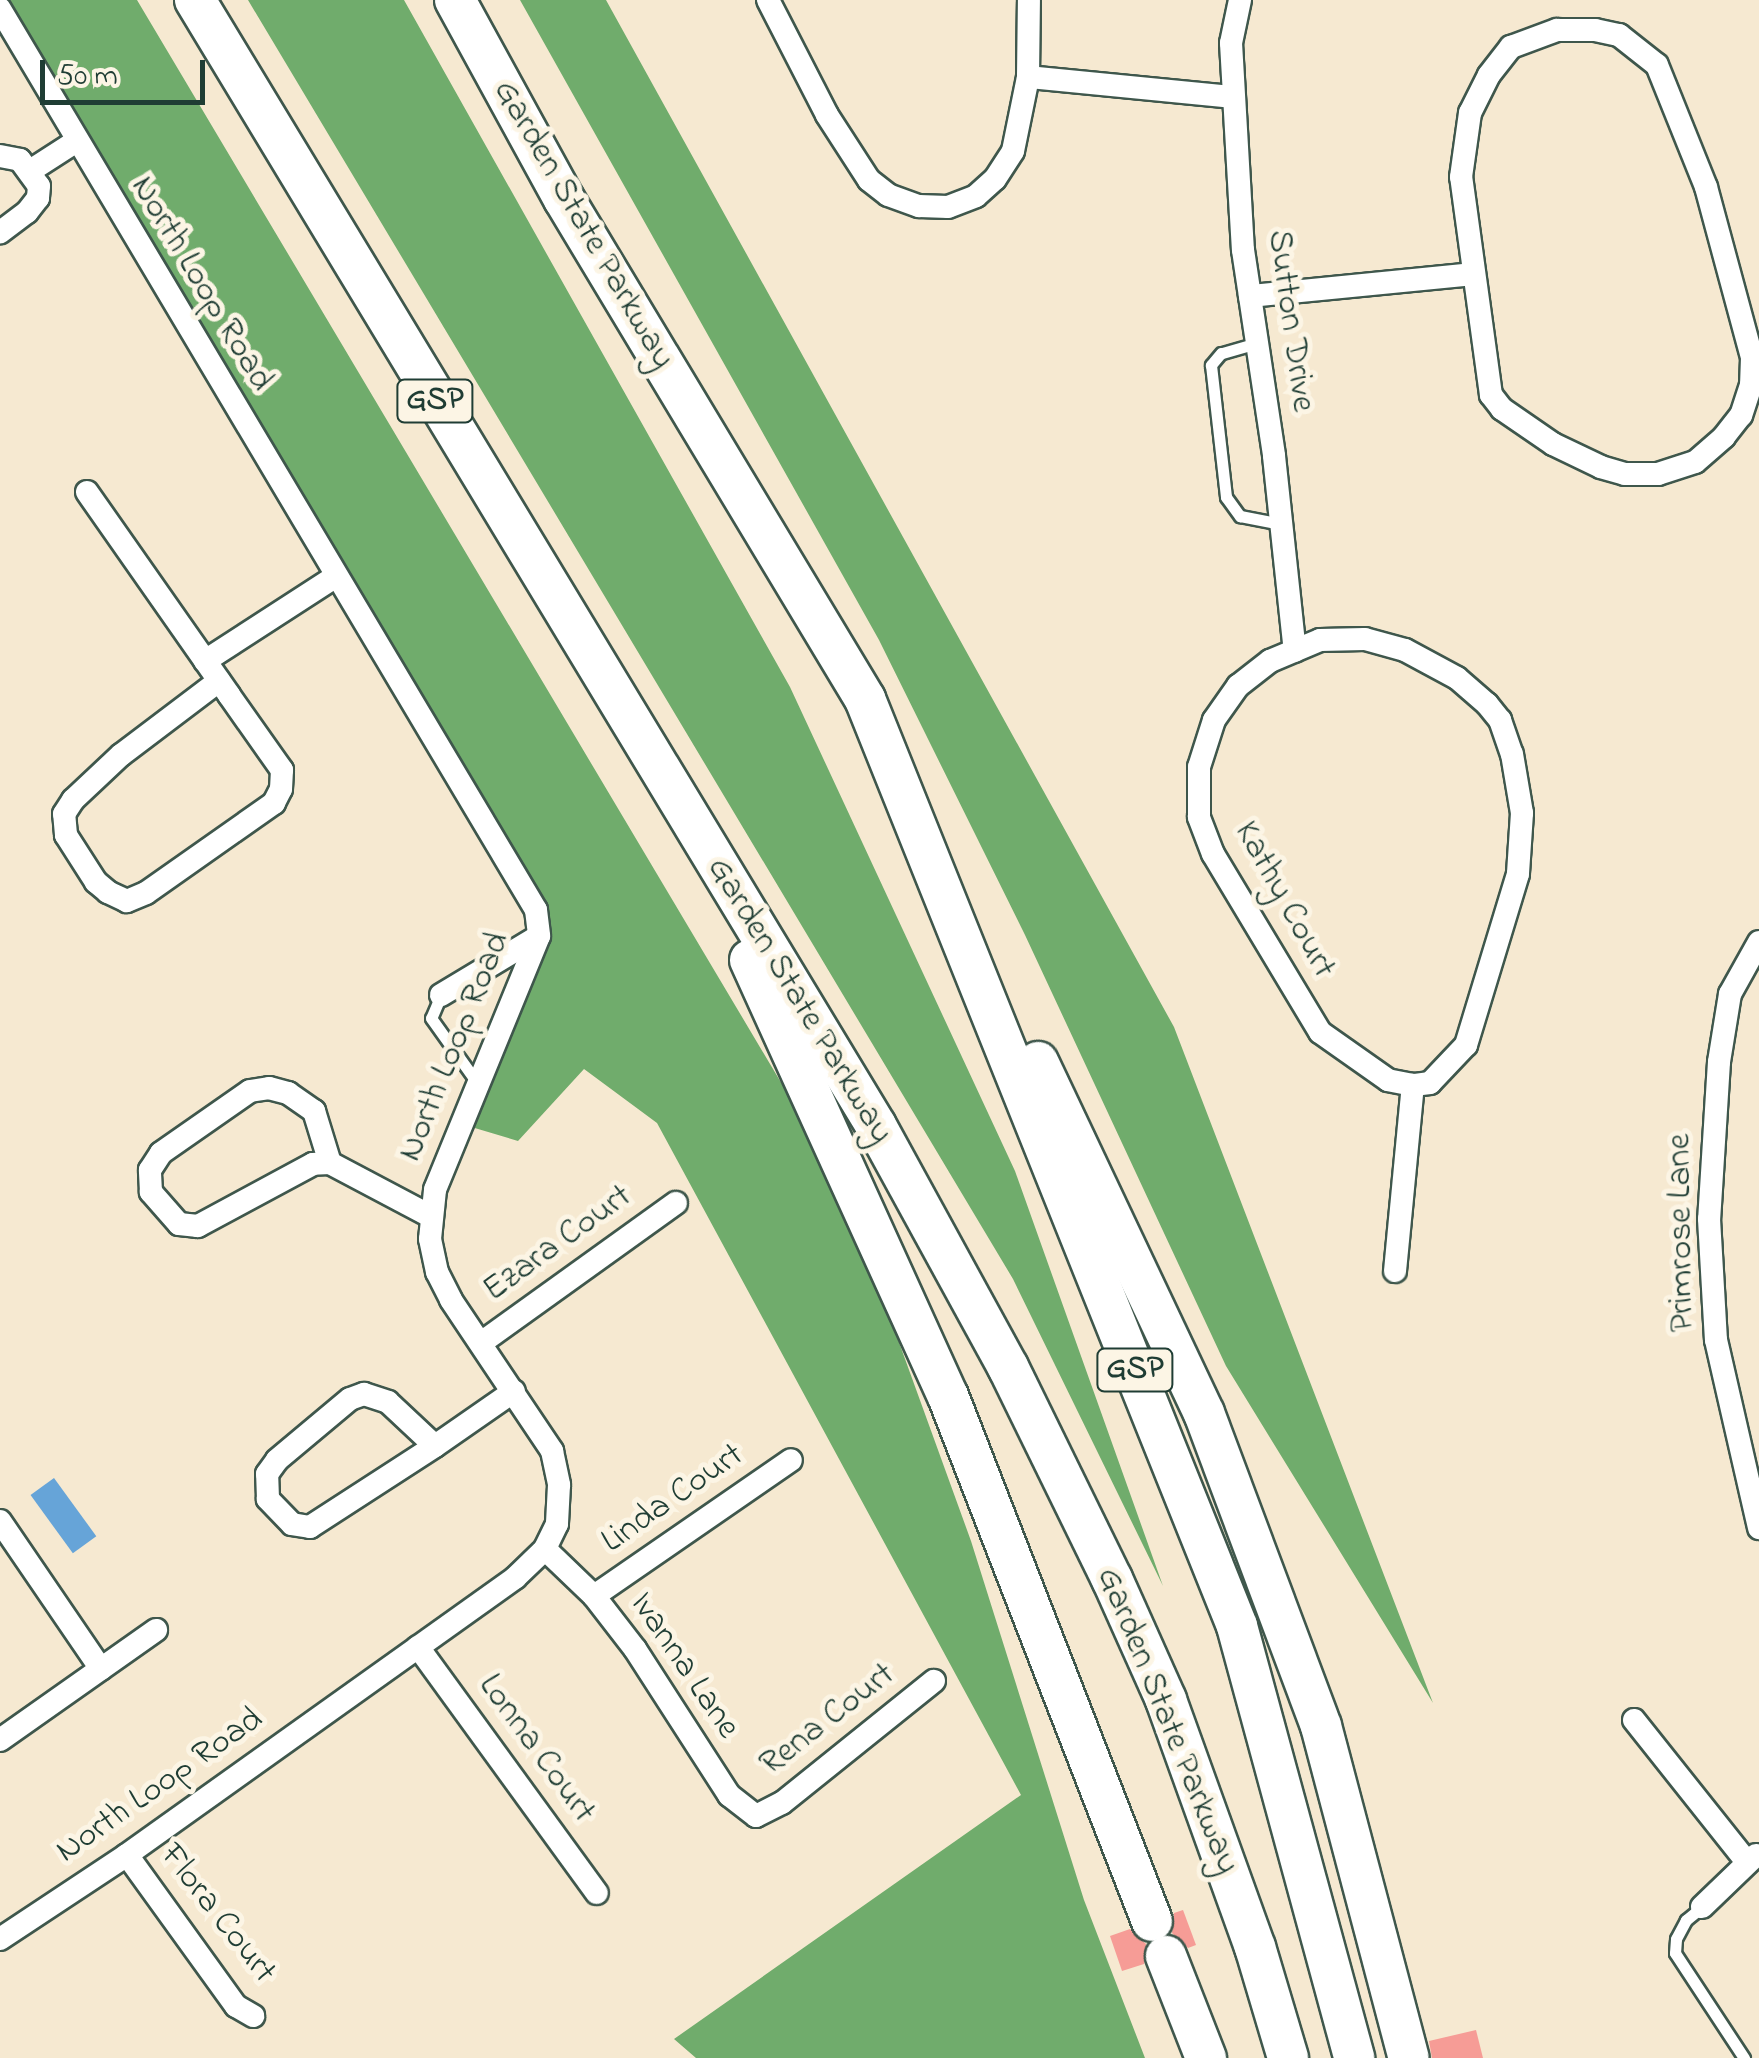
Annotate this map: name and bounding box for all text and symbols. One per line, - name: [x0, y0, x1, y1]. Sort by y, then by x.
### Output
- scale bar: [45, 40, 210, 102]
- text: 50 m: [57, 55, 118, 99]
- street label: Garden State Parkway: [483, 73, 683, 377]
- street label: North Loop Road: [120, 169, 282, 399]
- street label: Sutton Drive: [1256, 227, 1324, 415]
- road number: GSP: [395, 374, 475, 428]
- street label: Kathy Court: [1224, 814, 1344, 986]
- street label: Garden State Parkway: [697, 850, 901, 1152]
- street label: North Loop Road: [390, 926, 520, 1168]
- street label: Primrose Lane: [1659, 1133, 1705, 1333]
- street label: Ezara Court: [476, 1176, 640, 1312]
- road number: GSP: [1095, 1343, 1175, 1397]
- street label: Linda Court: [594, 1435, 752, 1563]
- street label: Garden State Parkway: [1086, 1562, 1248, 1880]
- street label: Ivanna Lane: [620, 1585, 748, 1747]
- street label: Rena Court: [752, 1654, 904, 1786]
- street label: Lonna Court: [468, 1667, 604, 1831]
- street label: North Loop Road: [48, 1699, 272, 1873]
- street label: Flora Court: [150, 1836, 284, 1992]

